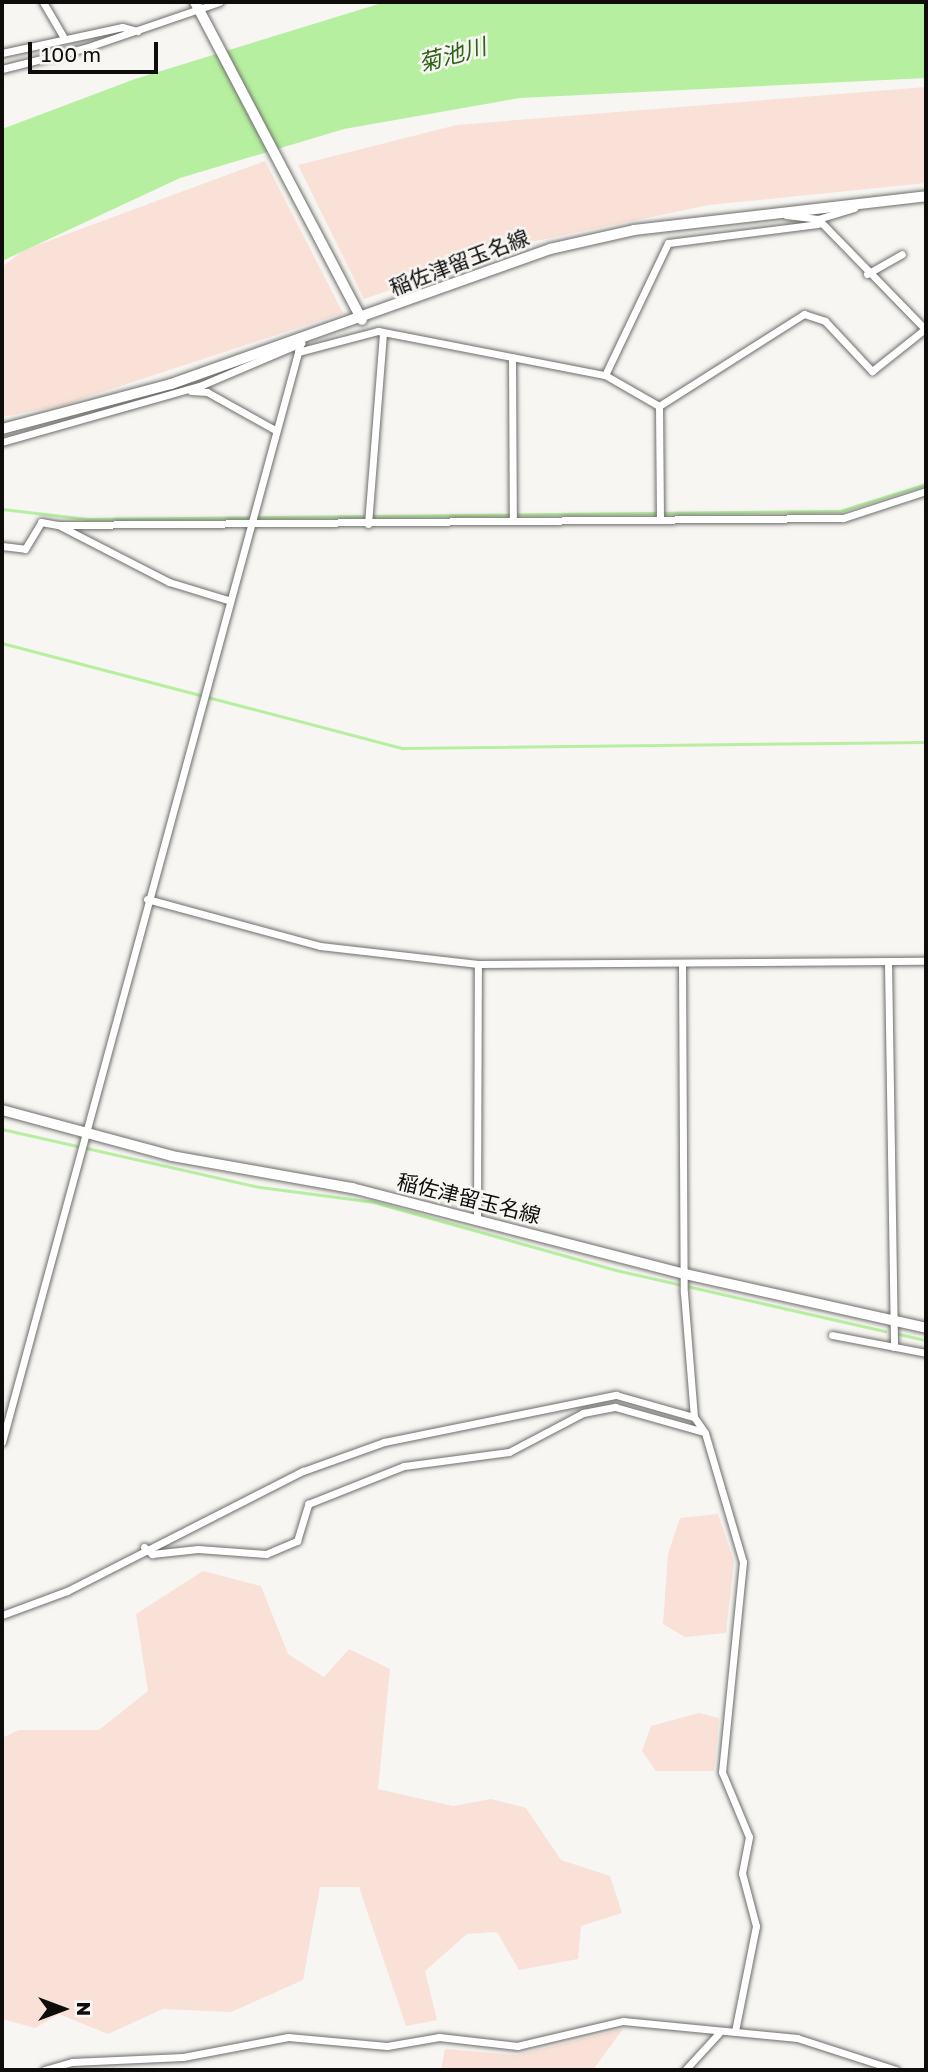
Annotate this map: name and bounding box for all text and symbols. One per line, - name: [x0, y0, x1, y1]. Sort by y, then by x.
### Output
- scale bar: [32, 28, 161, 72]
- water label: 菊池川: [415, 32, 489, 76]
- text: 100 m: [41, 41, 101, 67]
- street label: 稲佐津留玉名線: [386, 224, 532, 300]
- street label: 稲佐津留玉名線: [395, 1168, 543, 1228]
- north arrow: [28, 1974, 98, 2044]
- text: N: [73, 2002, 96, 2016]

